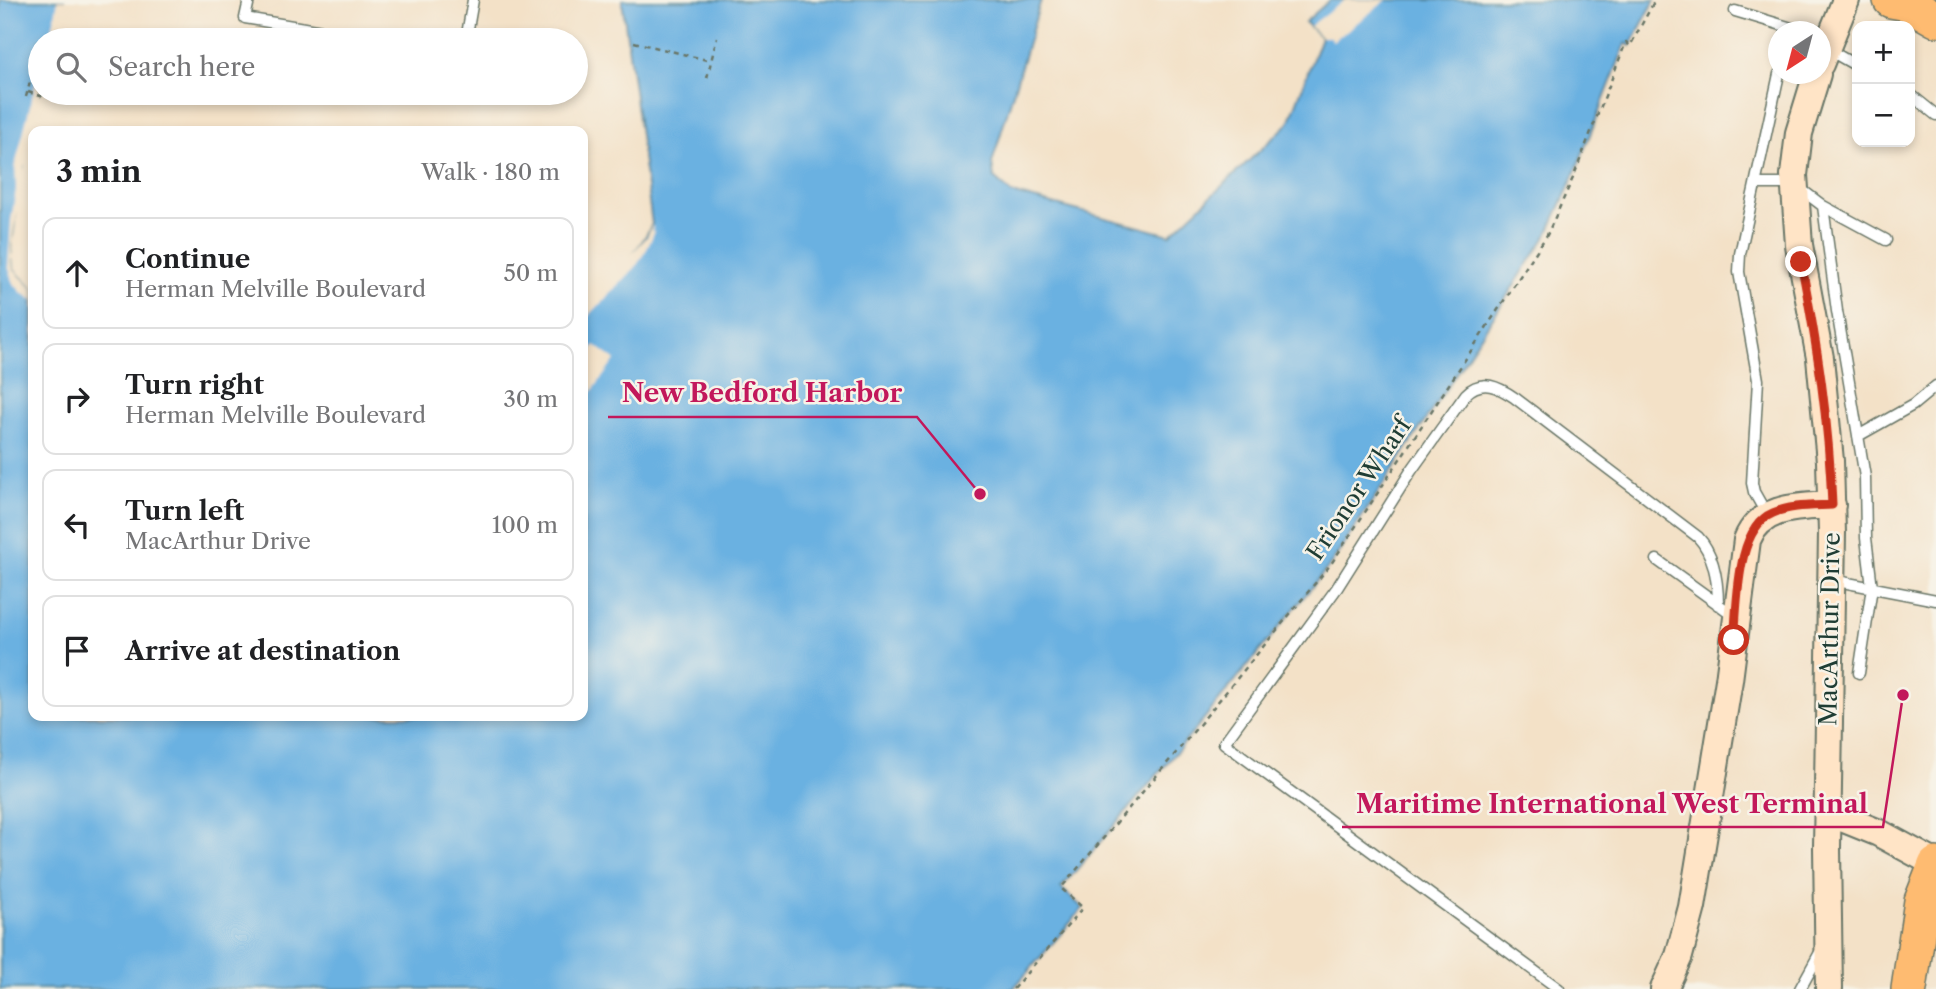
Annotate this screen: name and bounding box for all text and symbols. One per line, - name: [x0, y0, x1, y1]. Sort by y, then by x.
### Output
- north arrow: [1768, 21, 1831, 84]
- map controls: [1852, 21, 1915, 147]
- button: +: [1852, 21, 1915, 84]
- search box: [28, 28, 588, 105]
- icon: search: [52, 48, 90, 86]
- text: Search here: [108, 51, 255, 83]
- button: −: [1852, 84, 1915, 147]
- text: 3 min: [56, 153, 142, 190]
- text: Walk · 180 m: [421, 158, 560, 186]
- text: Continue: [125, 243, 250, 275]
- route end: [1785, 246, 1816, 277]
- icon: ahead: [58, 254, 96, 292]
- text: 50 m: [503, 259, 558, 287]
- text: Herman Melville Boulevard: [125, 275, 426, 303]
- text: Turn right: [125, 369, 264, 401]
- callout: New Bedford Harbor: [608, 370, 917, 417]
- text: New Bedford Harbor: [622, 377, 903, 409]
- icon: right: [58, 380, 96, 418]
- text: 30 m: [503, 385, 558, 413]
- text: Herman Melville Boulevard: [125, 401, 426, 429]
- street label: Frionor Wharf: [1300, 410, 1418, 566]
- text: Turn left: [125, 495, 244, 527]
- icon: left: [58, 506, 96, 544]
- text: 100 m: [492, 511, 558, 539]
- text: MacArthur Drive: [125, 527, 311, 555]
- street label: MacArthur Drive: [1813, 532, 1846, 726]
- route start: [1718, 624, 1749, 655]
- icon: arrive: [58, 632, 96, 670]
- text: Arrive at destination: [125, 635, 400, 667]
- callout: Maritime International West Terminal: [1342, 780, 1883, 827]
- text: Maritime International West Terminal: [1356, 788, 1868, 820]

